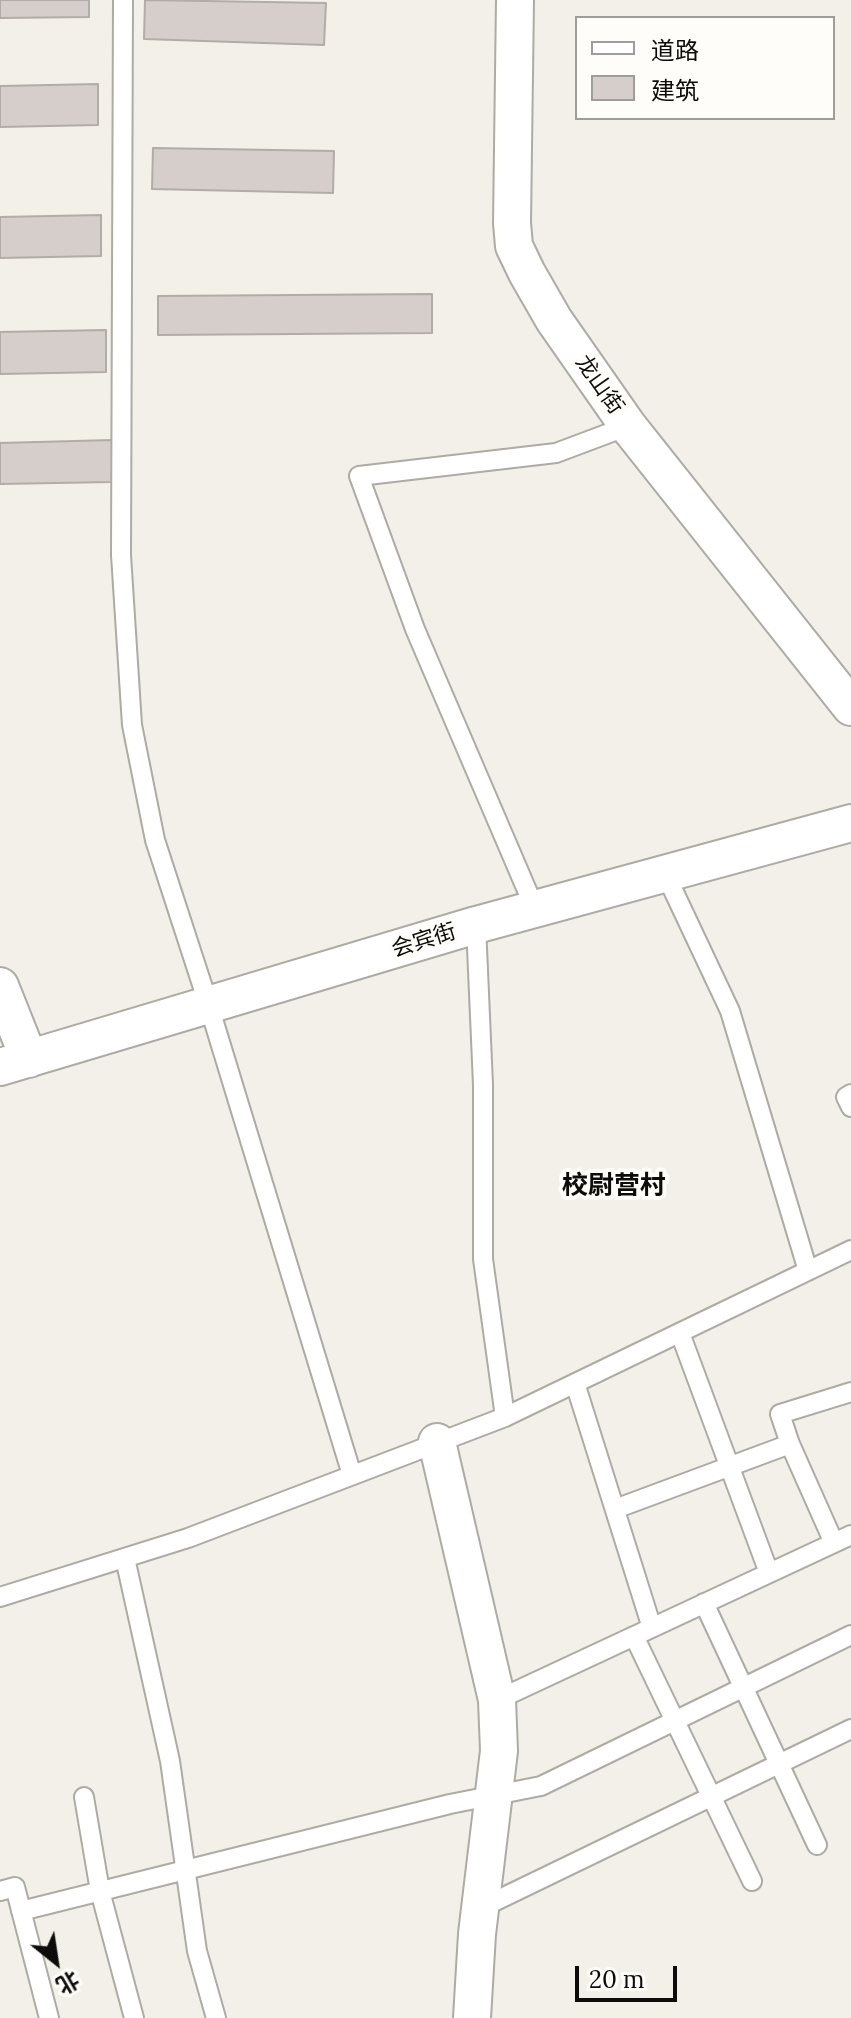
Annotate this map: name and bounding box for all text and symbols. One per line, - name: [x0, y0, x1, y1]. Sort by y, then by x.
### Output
- legend: [575, 16, 835, 120]
- text: 道路: [651, 35, 699, 66]
- text: 建筑: [651, 75, 699, 106]
- street label: 龙山街: [569, 350, 629, 420]
- street label: 会宾街: [389, 919, 459, 963]
- district label: 校尉营村: [562, 1171, 666, 1203]
- north arrow: [16, 1922, 96, 2002]
- scale bar: [579, 1950, 681, 2000]
- text: 20 m: [589, 1964, 645, 1995]
- text: 北: [51, 1965, 85, 2000]

